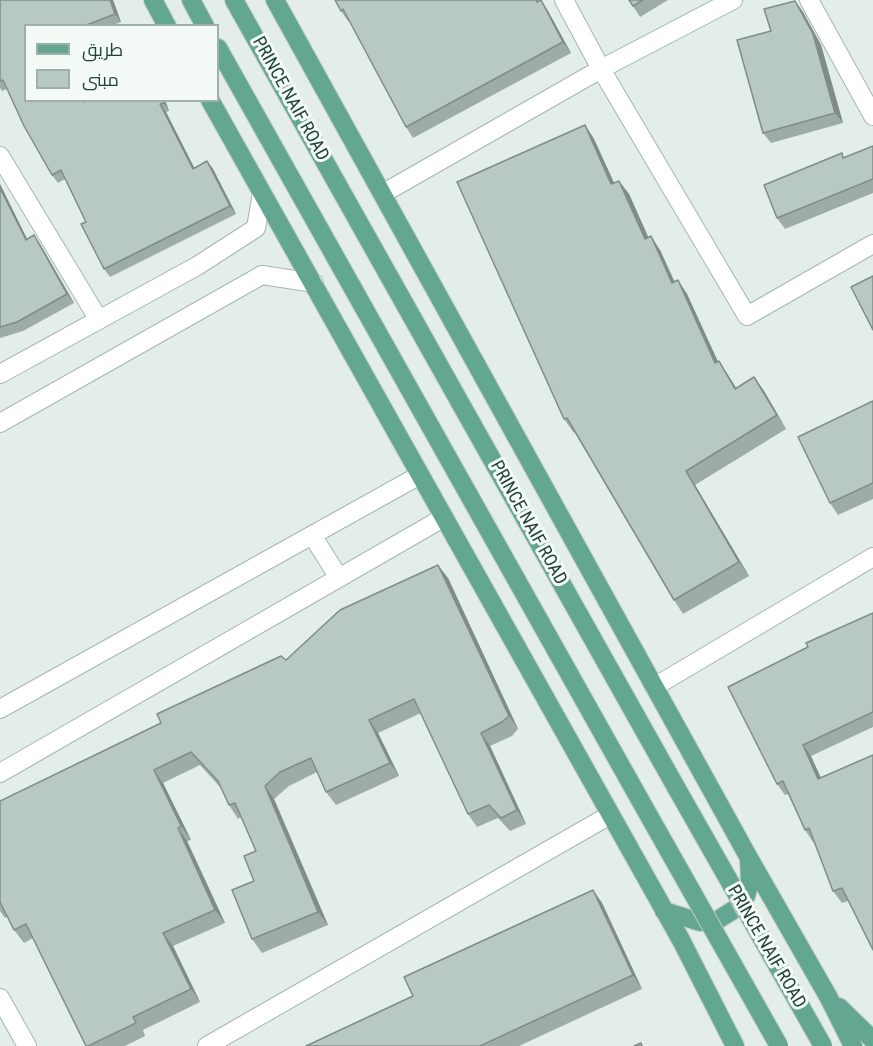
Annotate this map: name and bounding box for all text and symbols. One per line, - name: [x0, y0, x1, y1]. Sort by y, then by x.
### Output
- legend: [24, 24, 219, 102]
- street label: PRINCE NAIF ROAD: [247, 33, 333, 165]
- text: طريق: [82, 39, 123, 60]
- text: مبنى: [82, 69, 119, 90]
- street label: PRINCE NAIF ROAD: [485, 457, 571, 589]
- street label: PRINCE NAIF ROAD: [722, 882, 810, 1012]

